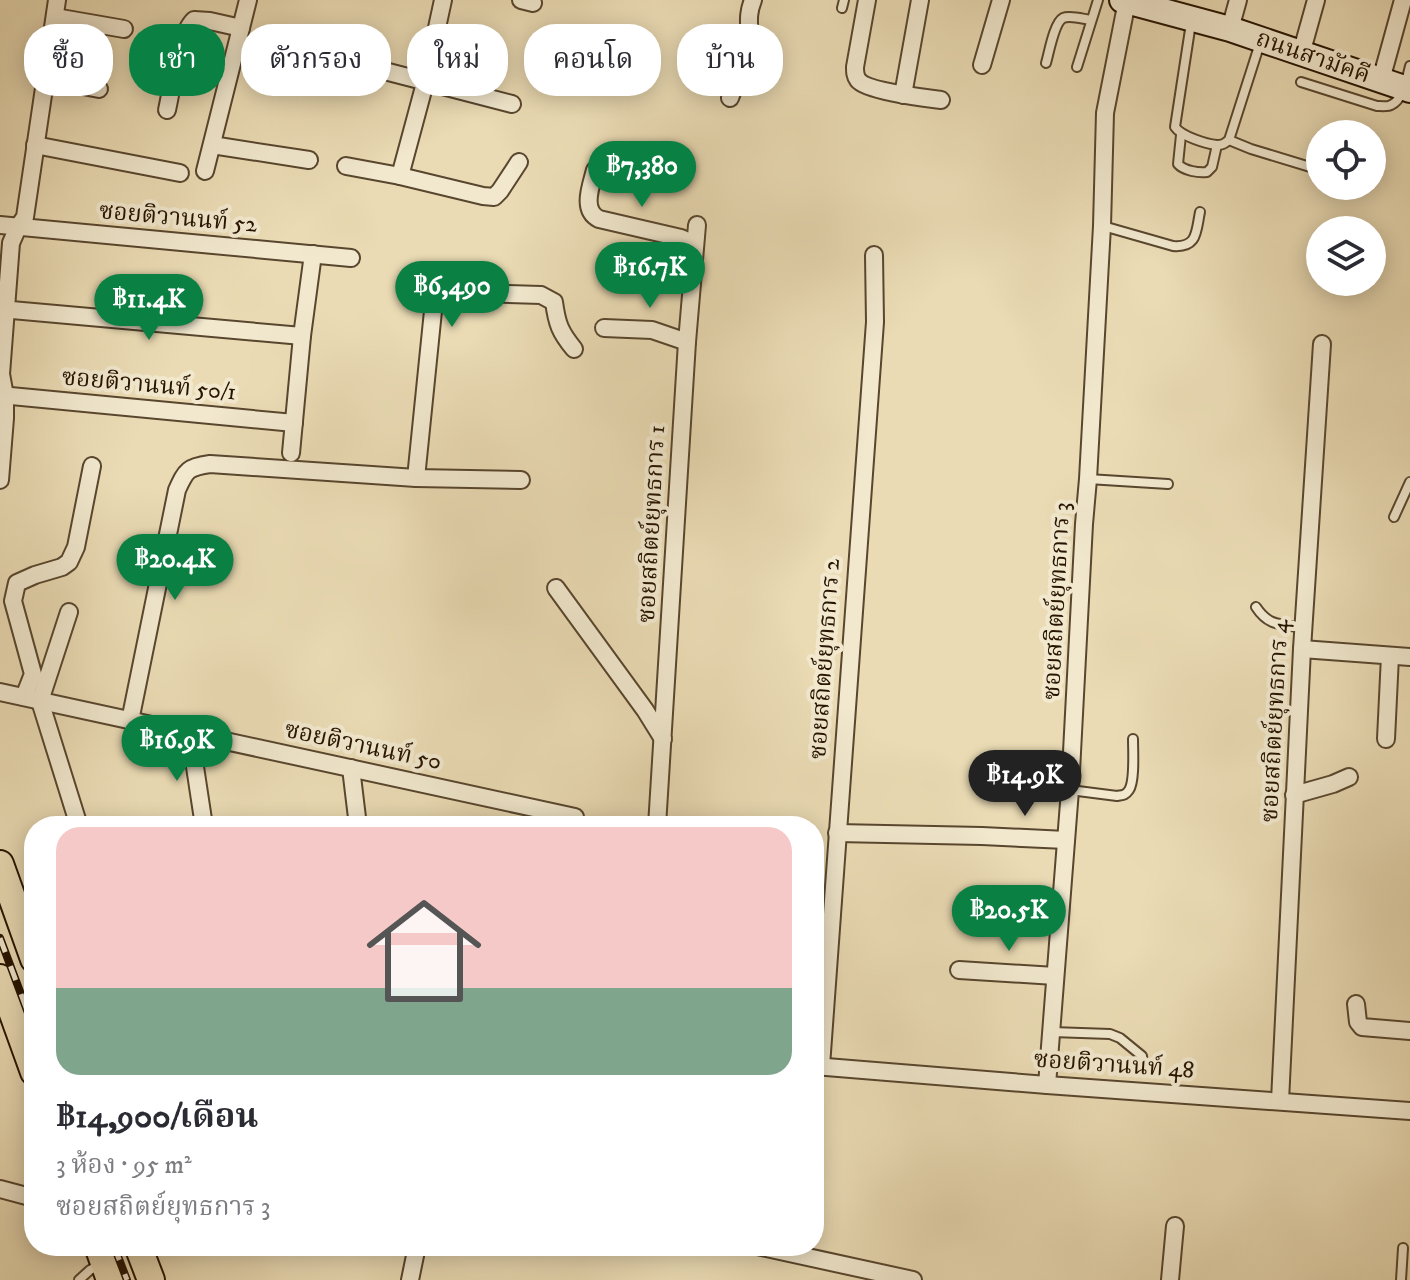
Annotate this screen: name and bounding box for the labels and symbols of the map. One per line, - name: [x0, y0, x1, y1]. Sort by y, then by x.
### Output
- street label: ถนนสามัคคี: [1252, 23, 1374, 91]
- pin: ฿7,380: [577, 141, 707, 209]
- street label: ซอยติวานนท์ 52: [98, 194, 259, 240]
- pin: ฿16.7K: [585, 242, 715, 310]
- pin: ฿6,490: [387, 261, 517, 329]
- pin: ฿11.4K: [84, 274, 214, 342]
- street label: ซอยติวานนท์ 50/1: [60, 360, 238, 408]
- street label: ซอยสถิตย์ยุทธการ 1: [630, 424, 672, 624]
- street label: ซอยสถิตย์ยุทธการ 3: [1035, 501, 1077, 701]
- pin: ฿20.4K: [110, 534, 240, 602]
- street label: ซอยสถิตย์ยุทธการ 2: [801, 557, 847, 760]
- street label: ซอยสถิตย์ยุทธการ 4: [1253, 618, 1295, 823]
- street label: ซอยติวานนท์ 50: [282, 713, 445, 777]
- pin: ฿16.9K: [112, 715, 242, 783]
- pin: ฿14.9K: [960, 750, 1090, 818]
- pin: ฿20.5K: [944, 885, 1074, 953]
- street label: ซอยติวานนท์ 48: [1033, 1042, 1195, 1086]

